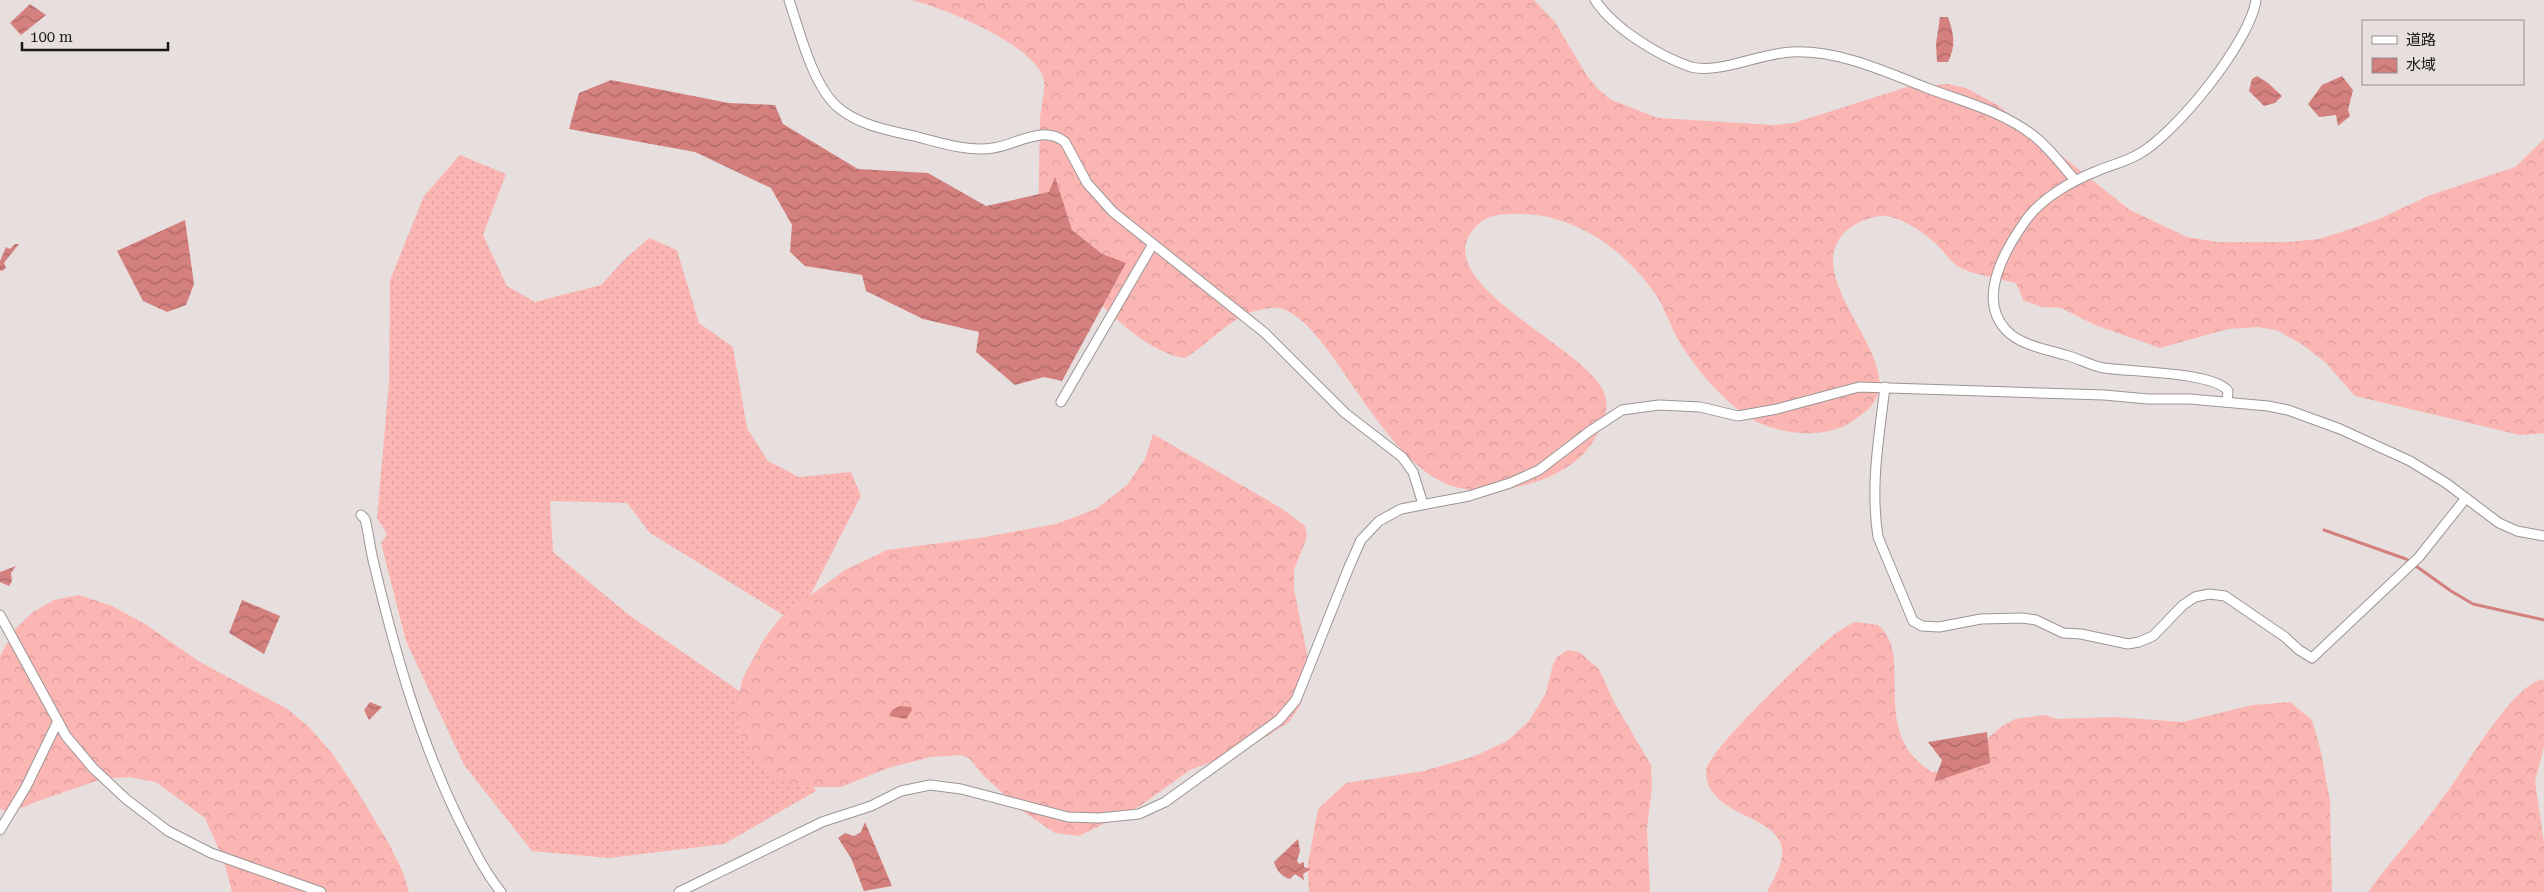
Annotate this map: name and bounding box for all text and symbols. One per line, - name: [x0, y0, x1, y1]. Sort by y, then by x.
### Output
- scale bar: [22, 20, 169, 52]
- legend: [2362, 20, 2524, 85]
- text: 100 m: [30, 28, 73, 46]
- text: 道路: [2406, 31, 2436, 49]
- text: 水域: [2406, 56, 2436, 74]

